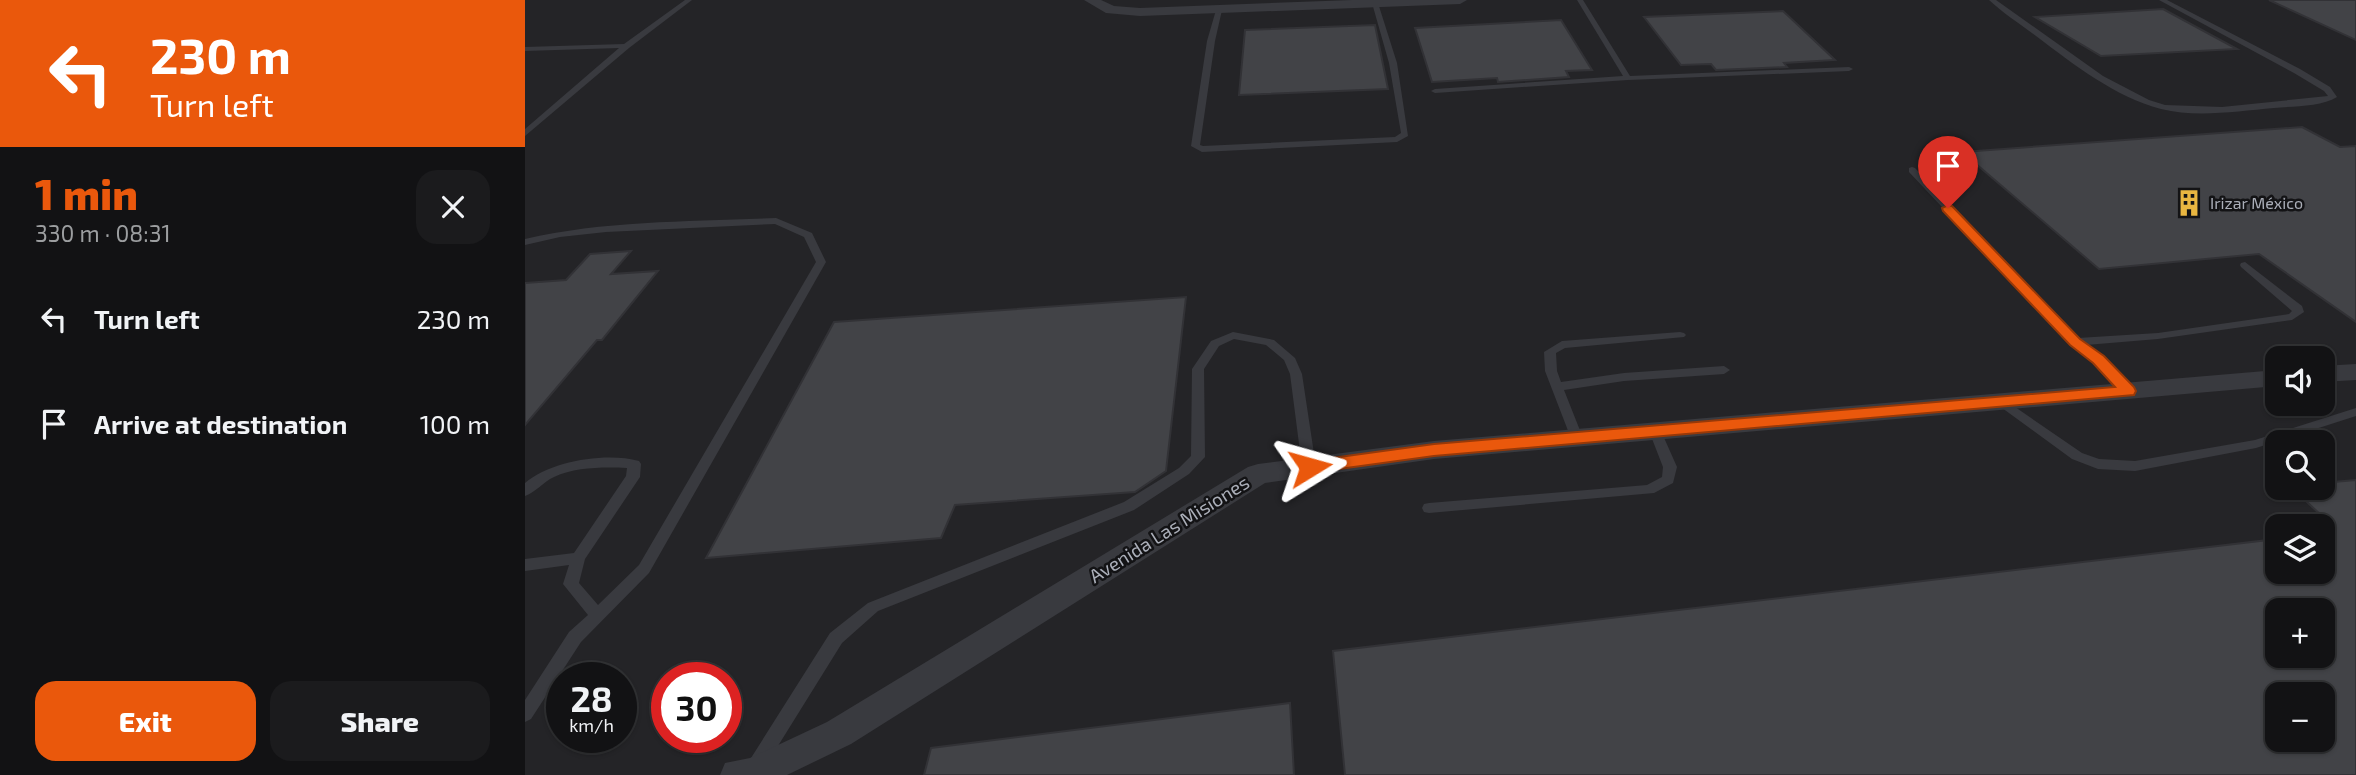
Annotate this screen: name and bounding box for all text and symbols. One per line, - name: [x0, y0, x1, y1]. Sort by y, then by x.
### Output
- text: 230 m: [150, 25, 291, 84]
- icon: left: [35, 28, 126, 119]
- text: Turn left: [150, 85, 274, 123]
- pin: [1918, 136, 1978, 208]
- icon: arrive: [1929, 147, 1967, 185]
- text: 1 min: [35, 168, 138, 218]
- button: close: [416, 170, 490, 244]
- building icon: Irizar México: [2174, 188, 2204, 218]
- place label: Irizar México: [2210, 193, 2303, 212]
- text: 330 m · 08:31: [35, 219, 171, 247]
- icon: left: [35, 300, 73, 338]
- text: Turn left: [94, 303, 200, 334]
- text: 230 m: [417, 303, 490, 334]
- map controls: [2265, 346, 2335, 752]
- button: sound: [2265, 346, 2335, 416]
- icon: arrive: [35, 405, 73, 443]
- text: Arrive at destination: [94, 408, 347, 439]
- text: 100 m: [420, 408, 490, 439]
- position arrow: [1273, 430, 1347, 504]
- button: search: [2265, 430, 2335, 500]
- street label: Avenida Las Misiones: [1084, 470, 1253, 587]
- button: layers: [2265, 514, 2335, 584]
- button: +: [2265, 598, 2335, 668]
- speed limit sign: 30: [651, 662, 742, 753]
- text: 28: [570, 677, 613, 719]
- button: Exit: [35, 681, 256, 761]
- button: Share: [270, 681, 490, 761]
- button: −: [2265, 682, 2335, 752]
- text: km/h: [569, 714, 614, 736]

